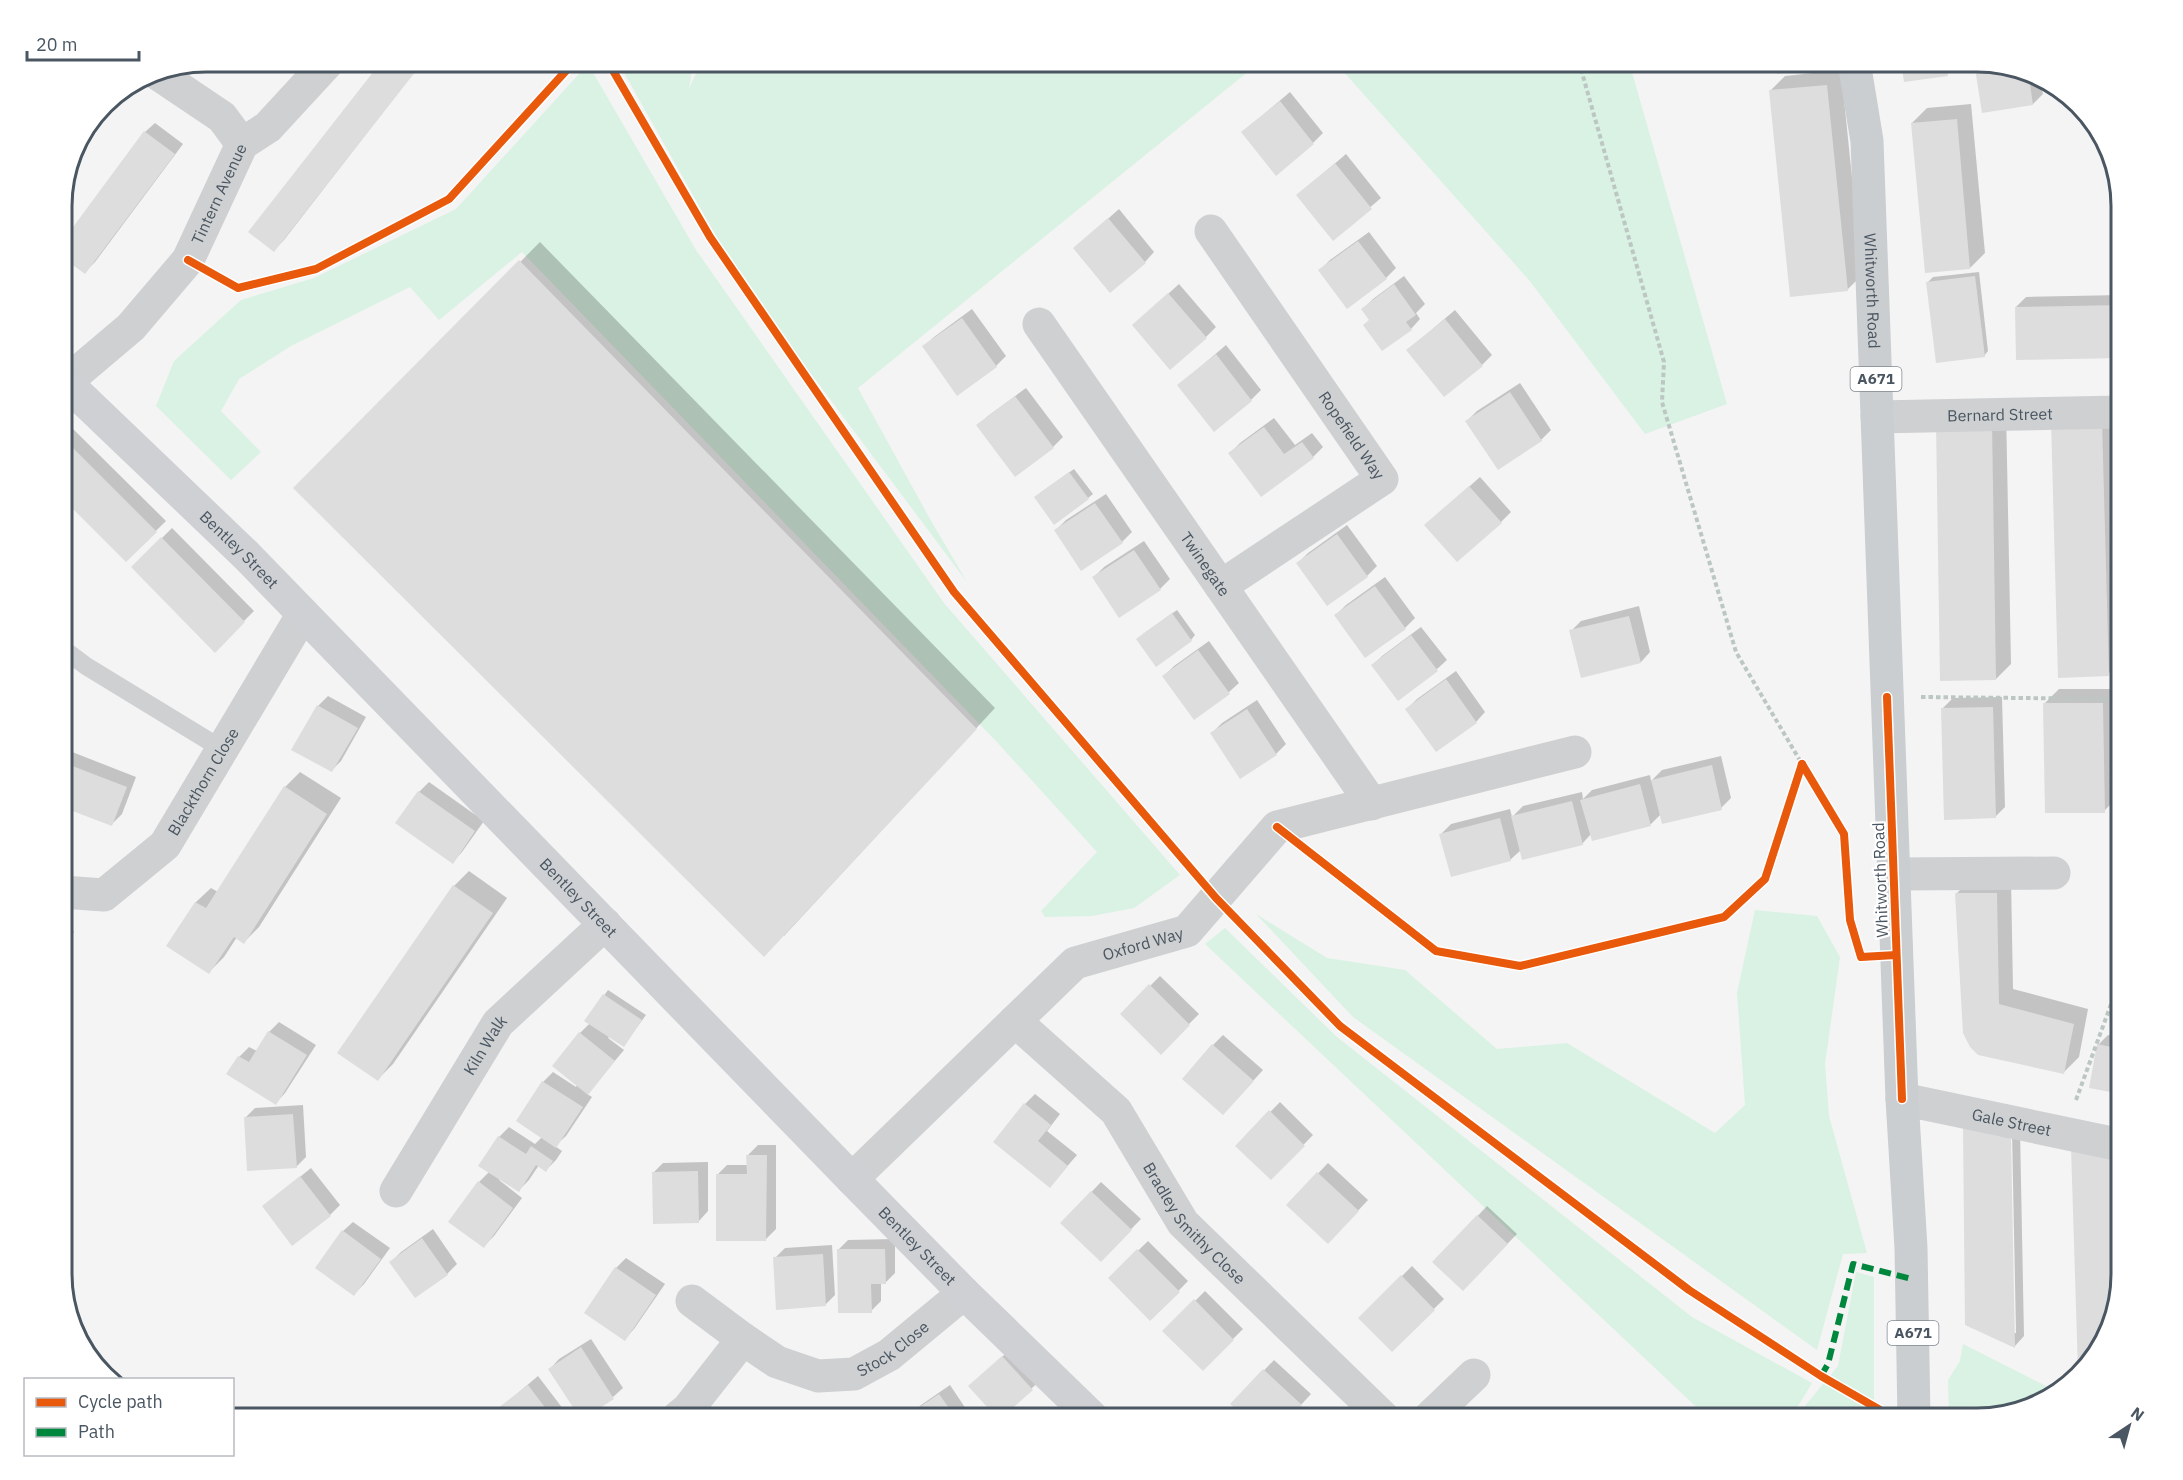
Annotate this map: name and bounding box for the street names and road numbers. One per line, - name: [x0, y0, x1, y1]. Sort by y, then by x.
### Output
- street label: Tintern Avenue: [187, 140, 251, 247]
- street label: Whitworth Road: [1860, 233, 1885, 349]
- road number: A671: [1850, 367, 1902, 391]
- street label: Ropefield Way: [1314, 387, 1389, 483]
- street label: Bernard Street: [1947, 403, 2053, 426]
- street label: Bentley Street: [196, 506, 283, 593]
- street label: Twinegate: [1176, 528, 1235, 600]
- street label: Blackthorn Close: [163, 724, 243, 839]
- street label: Whitworth Road: [1868, 822, 1892, 938]
- street label: Bentley Street: [536, 854, 622, 941]
- street label: Oxford Way: [1100, 923, 1185, 965]
- street label: Kiln Walk: [459, 1010, 511, 1079]
- street label: Gale Street: [1970, 1104, 2053, 1140]
- street label: Bradley Smithy Close: [1139, 1159, 1250, 1288]
- street label: Bentley Street: [874, 1202, 961, 1289]
- street label: Stock Close: [853, 1316, 933, 1381]
- road number: A671: [1888, 1321, 1938, 1345]

